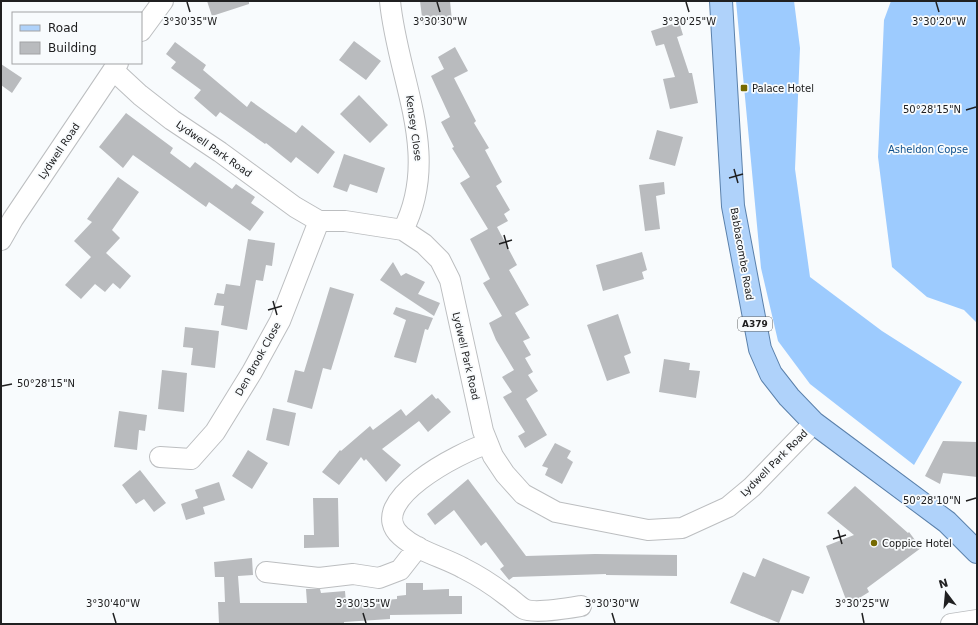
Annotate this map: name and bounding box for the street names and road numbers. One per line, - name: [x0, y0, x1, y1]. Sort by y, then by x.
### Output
- street label: Kensey Close: [404, 94, 424, 162]
- street label: Lydwell Park Road: [174, 119, 254, 179]
- street label: Lydwell Road: [36, 121, 82, 181]
- street label: Babbacombe Road: [728, 207, 756, 301]
- street label: Lydwell Park Road: [451, 311, 481, 401]
- road number: A379: [738, 317, 772, 331]
- street label: Den Brook Close: [233, 320, 283, 398]
- street label: Lydwell Park Road: [738, 427, 810, 499]

